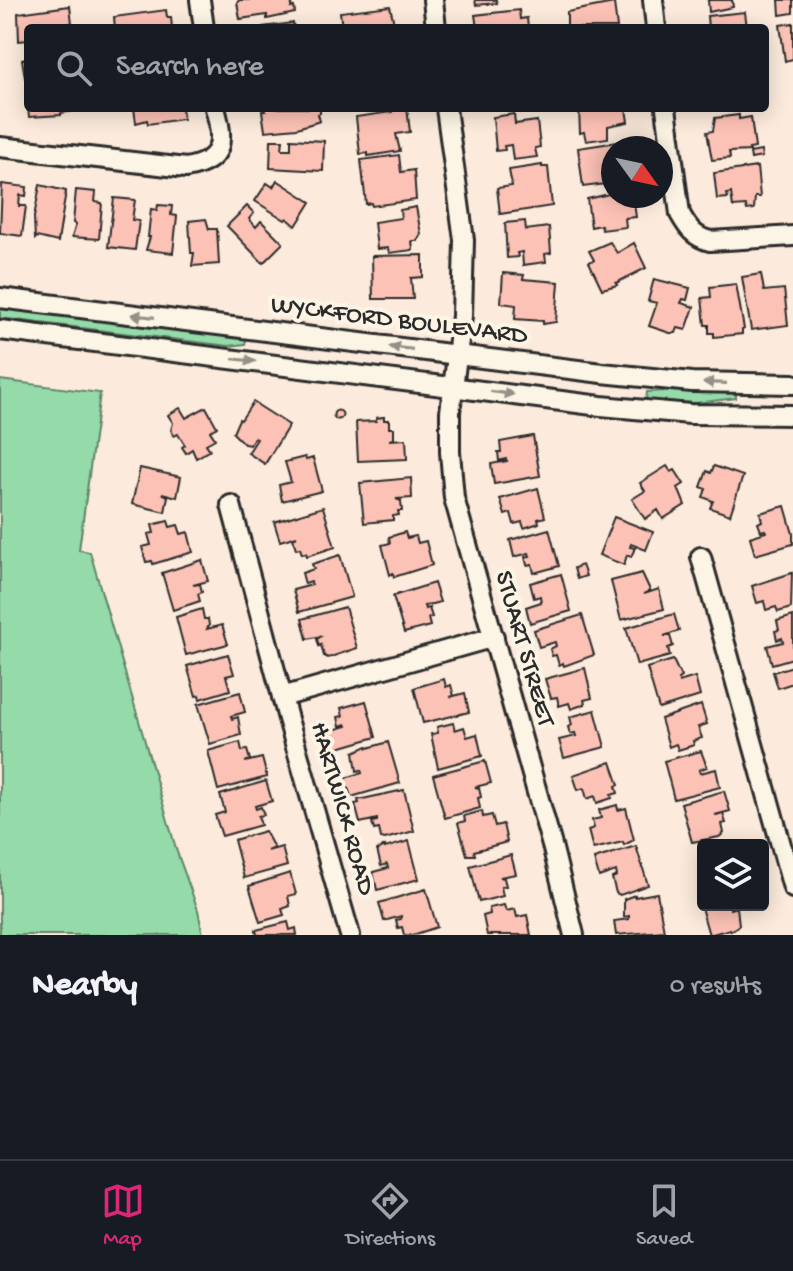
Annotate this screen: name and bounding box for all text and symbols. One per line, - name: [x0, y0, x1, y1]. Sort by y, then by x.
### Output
- search box: [24, 24, 769, 112]
- icon: search: [52, 46, 96, 90]
- text: Search here: [116, 51, 264, 86]
- north arrow: [601, 136, 673, 208]
- street label: WYCKFORD BOULEVARD: [269, 291, 529, 353]
- one-way arrow: [130, 309, 155, 322]
- one-way arrow: [388, 342, 413, 355]
- one-way arrow: [232, 354, 257, 367]
- one-way arrow: [702, 377, 727, 390]
- one-way arrow: [490, 387, 515, 400]
- street label: STUART STREET: [486, 568, 560, 731]
- street label: HARTWICK ROAD: [302, 719, 380, 899]
- map controls: [697, 839, 769, 911]
- button: layers: [697, 839, 769, 911]
- text: Nearby: [32, 967, 137, 1007]
- text: 0 results: [670, 972, 761, 1003]
- tab: Map: [101, 1179, 145, 1253]
- tab: Directions: [346, 1179, 435, 1253]
- tab: Saved: [636, 1179, 692, 1253]

